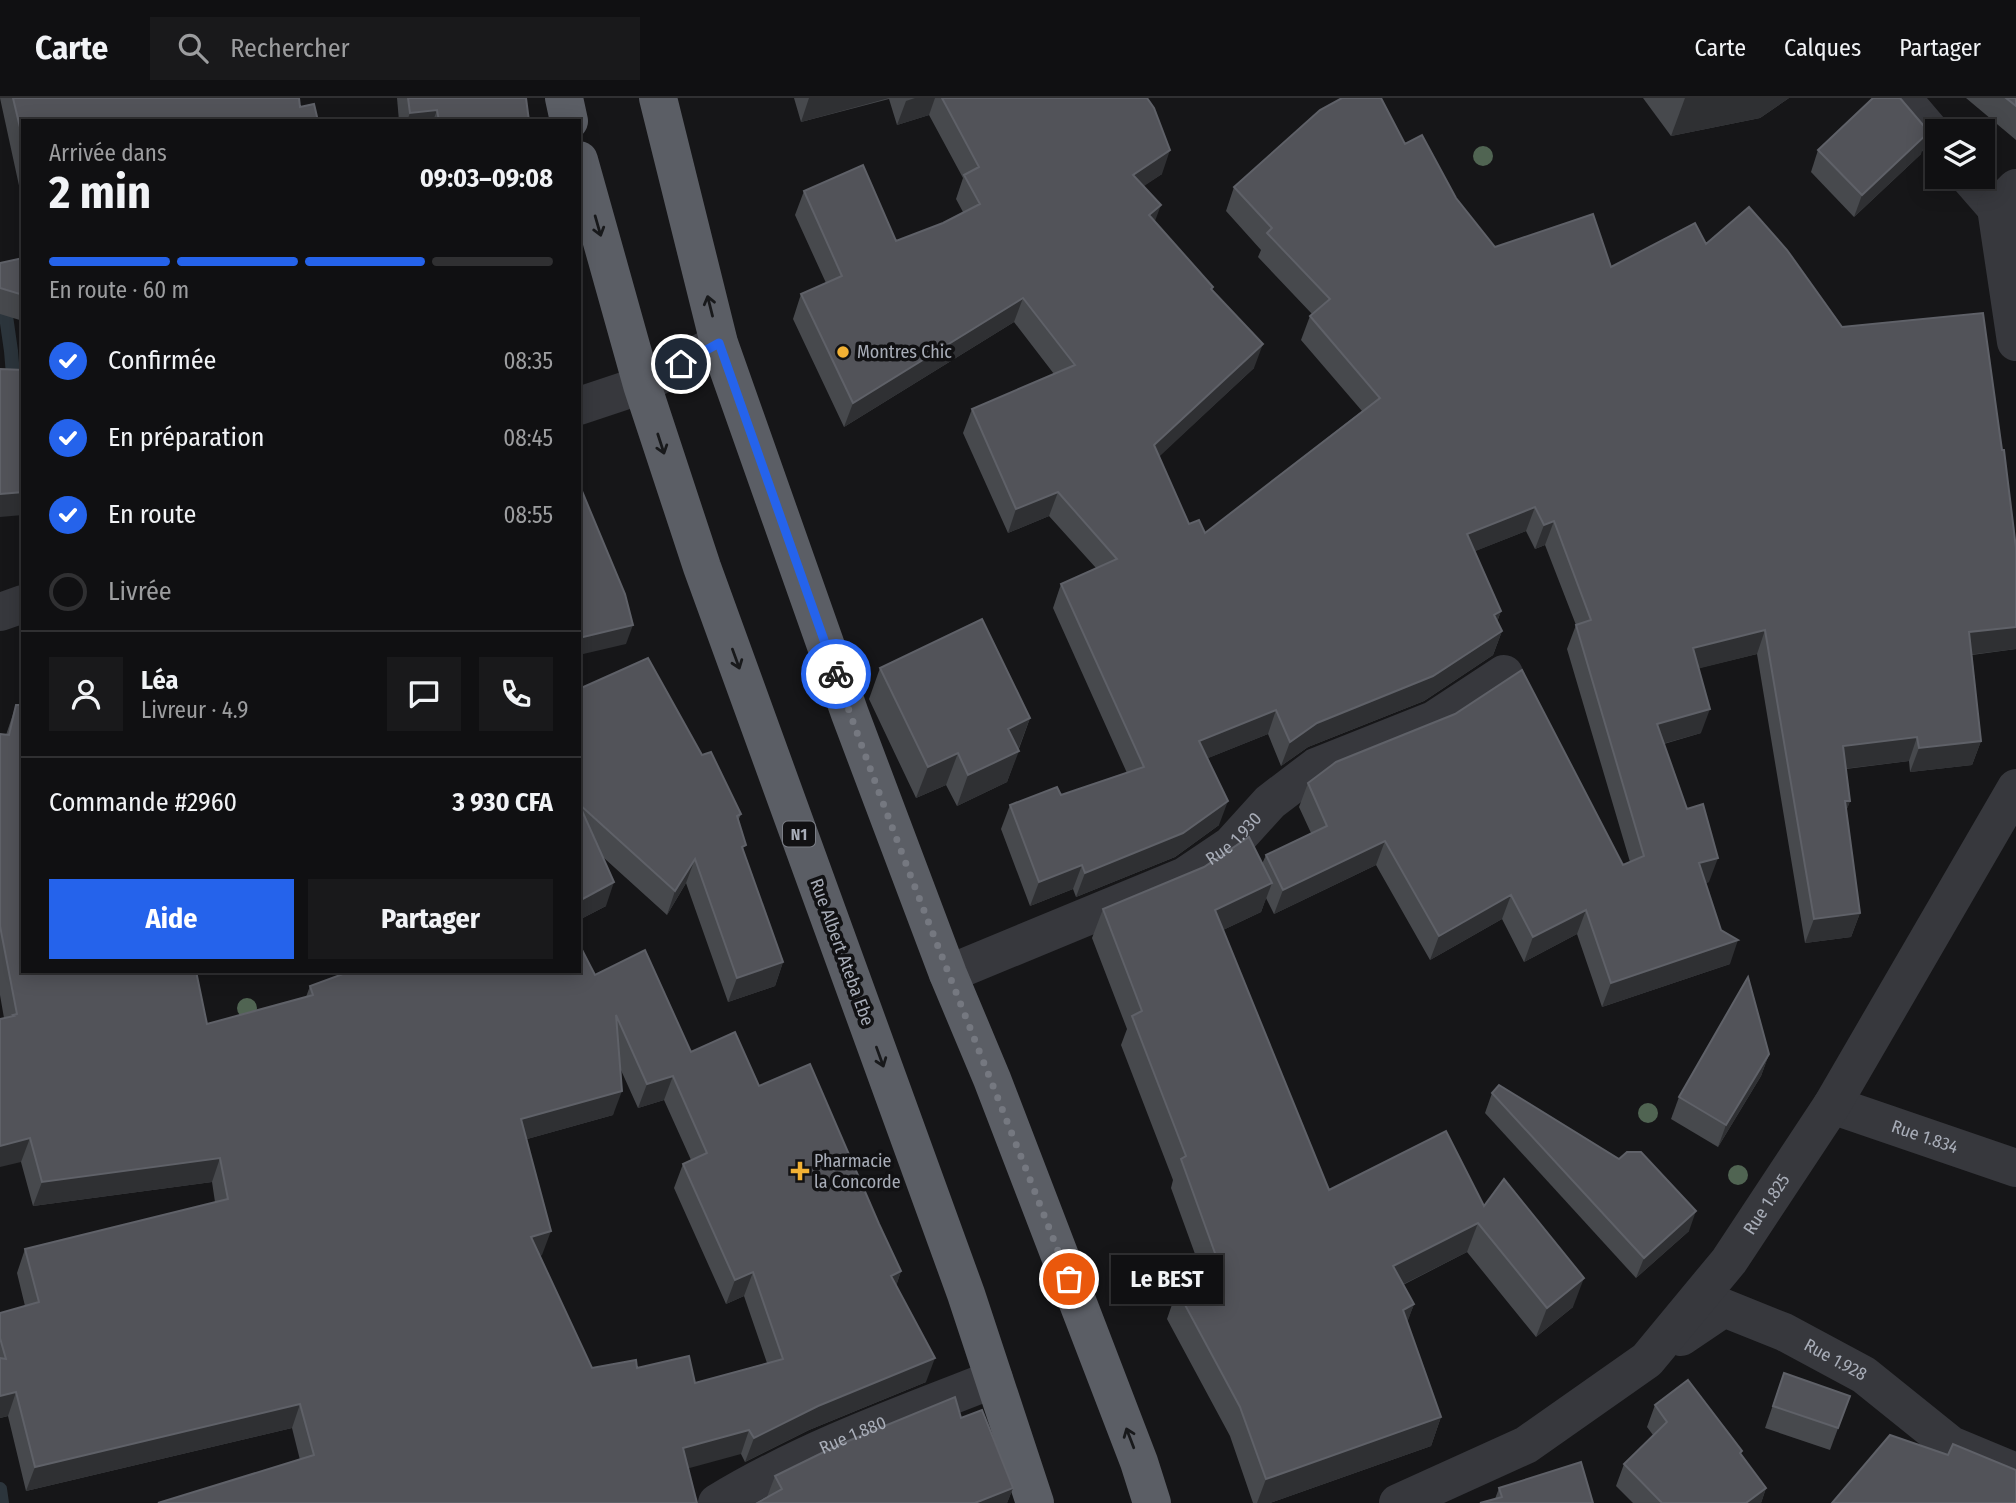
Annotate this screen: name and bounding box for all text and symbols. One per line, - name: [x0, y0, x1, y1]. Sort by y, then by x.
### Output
- search box: [150, 17, 640, 80]
- text: Carte: [35, 28, 108, 68]
- icon: search: [174, 29, 212, 67]
- text: Rechercher: [230, 33, 350, 64]
- text: Carte: [1695, 34, 1746, 62]
- text: Calques: [1784, 34, 1861, 62]
- text: Partager: [1899, 34, 1981, 62]
- map controls: [1925, 119, 1995, 189]
- button: layers: [1925, 119, 1995, 189]
- text: Arrivée dans: [49, 139, 167, 167]
- text: 09:03–09:08: [420, 163, 553, 194]
- text: 2 min: [49, 165, 151, 220]
- one-way arrow: [592, 214, 605, 236]
- text: En route · 60 m: [49, 276, 189, 304]
- one-way arrow: [703, 296, 716, 318]
- pin: [651, 334, 711, 394]
- place label: Montres Chic: [857, 341, 952, 363]
- icon: check: [49, 342, 87, 380]
- marker: Montres Chic: [835, 344, 851, 360]
- text: Confirmée: [108, 345, 216, 376]
- icon: home: [662, 345, 700, 383]
- text: 08:35: [504, 347, 553, 375]
- icon: check: [49, 419, 87, 457]
- text: En préparation: [108, 422, 265, 453]
- text: 08:45: [503, 424, 553, 452]
- one-way arrow: [656, 432, 668, 454]
- icon: check: [49, 496, 87, 534]
- text: En route: [108, 499, 196, 530]
- text: 08:55: [504, 501, 553, 529]
- text: Livrée: [108, 576, 172, 607]
- courier: [801, 639, 871, 709]
- one-way arrow: [730, 647, 743, 669]
- icon: bike: [817, 655, 855, 693]
- button: person: [49, 657, 123, 731]
- button: chat: [387, 657, 461, 731]
- button: phone: [479, 657, 553, 731]
- text: Léa: [141, 665, 178, 696]
- text: Livreur · 4.9: [141, 696, 248, 724]
- text: Commande #2960: [49, 787, 237, 818]
- text: 3 930 CFA: [453, 787, 553, 818]
- street label: Rue 1.930: [1201, 808, 1266, 870]
- road number: N1: [783, 821, 815, 846]
- street label: Rue Albert Ateba Ebe: [805, 876, 879, 1029]
- button: Aide: [49, 879, 294, 959]
- button: Partager: [308, 879, 553, 959]
- one-way arrow: [874, 1046, 887, 1068]
- street label: Rue 1.834: [1889, 1115, 1961, 1158]
- place label: Pharmacie la Concorde: [814, 1150, 901, 1193]
- marker: Pharmacie la Concorde: [792, 1163, 808, 1179]
- street label: Rue 1.825: [1738, 1170, 1794, 1239]
- pin: [1039, 1249, 1099, 1309]
- callout: Le BEST: [1111, 1254, 1223, 1304]
- icon: bag: [1050, 1260, 1088, 1298]
- text: Le BEST: [1131, 1265, 1203, 1293]
- street label: Rue 1.928: [1800, 1334, 1871, 1386]
- street label: Rue 1.880: [816, 1411, 889, 1459]
- one-way arrow: [1122, 1428, 1135, 1450]

